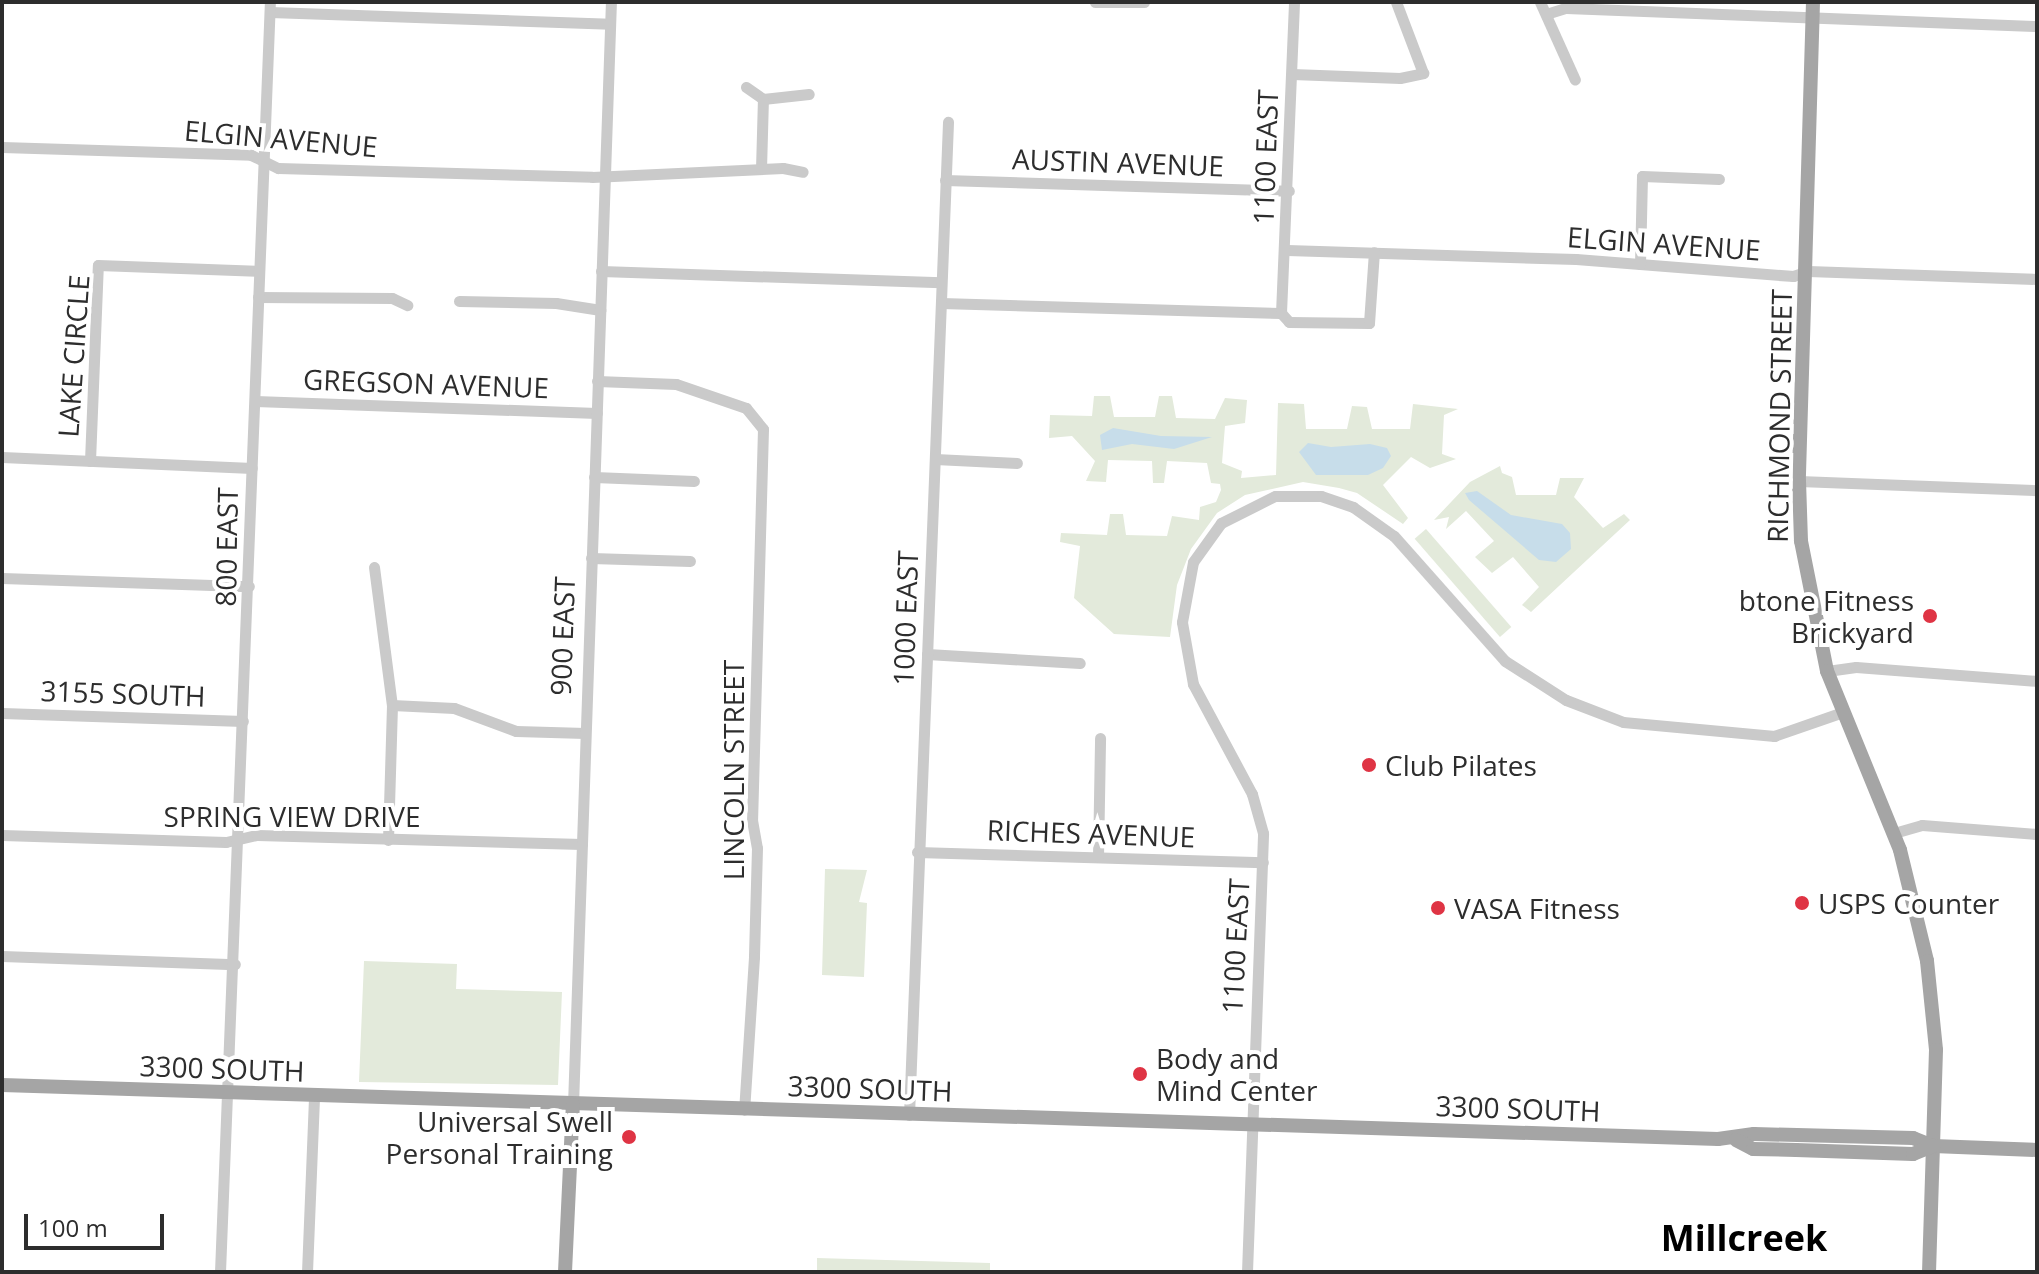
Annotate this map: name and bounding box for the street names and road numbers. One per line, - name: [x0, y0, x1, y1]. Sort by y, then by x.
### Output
- street label: 1100 EAST: [1246, 89, 1284, 225]
- street label: ELGIN AVENUE: [183, 113, 379, 163]
- street label: AUSTIN AVENUE: [1011, 142, 1225, 182]
- street label: ELGIN AVENUE: [1566, 219, 1762, 267]
- street label: LAKE CIRCLE: [51, 274, 95, 438]
- street label: RICHMOND STREET: [1760, 289, 1798, 543]
- street label: GREGSON AVENUE: [302, 362, 550, 404]
- street label: 800 EAST: [208, 487, 244, 607]
- street label: 1000 EAST: [886, 550, 924, 686]
- street label: 900 EAST: [543, 576, 581, 696]
- street label: LINCOLN STREET: [716, 660, 750, 880]
- street label: 3155 SOUTH: [40, 673, 206, 713]
- street label: SPRING VIEW DRIVE: [164, 799, 420, 833]
- street label: RICHES AVENUE: [986, 813, 1196, 853]
- street label: 1100 EAST: [1215, 878, 1255, 1014]
- street label: 3300 SOUTH: [139, 1048, 305, 1088]
- street label: 3300 SOUTH: [787, 1068, 953, 1108]
- street label: 3300 SOUTH: [1435, 1088, 1601, 1128]

